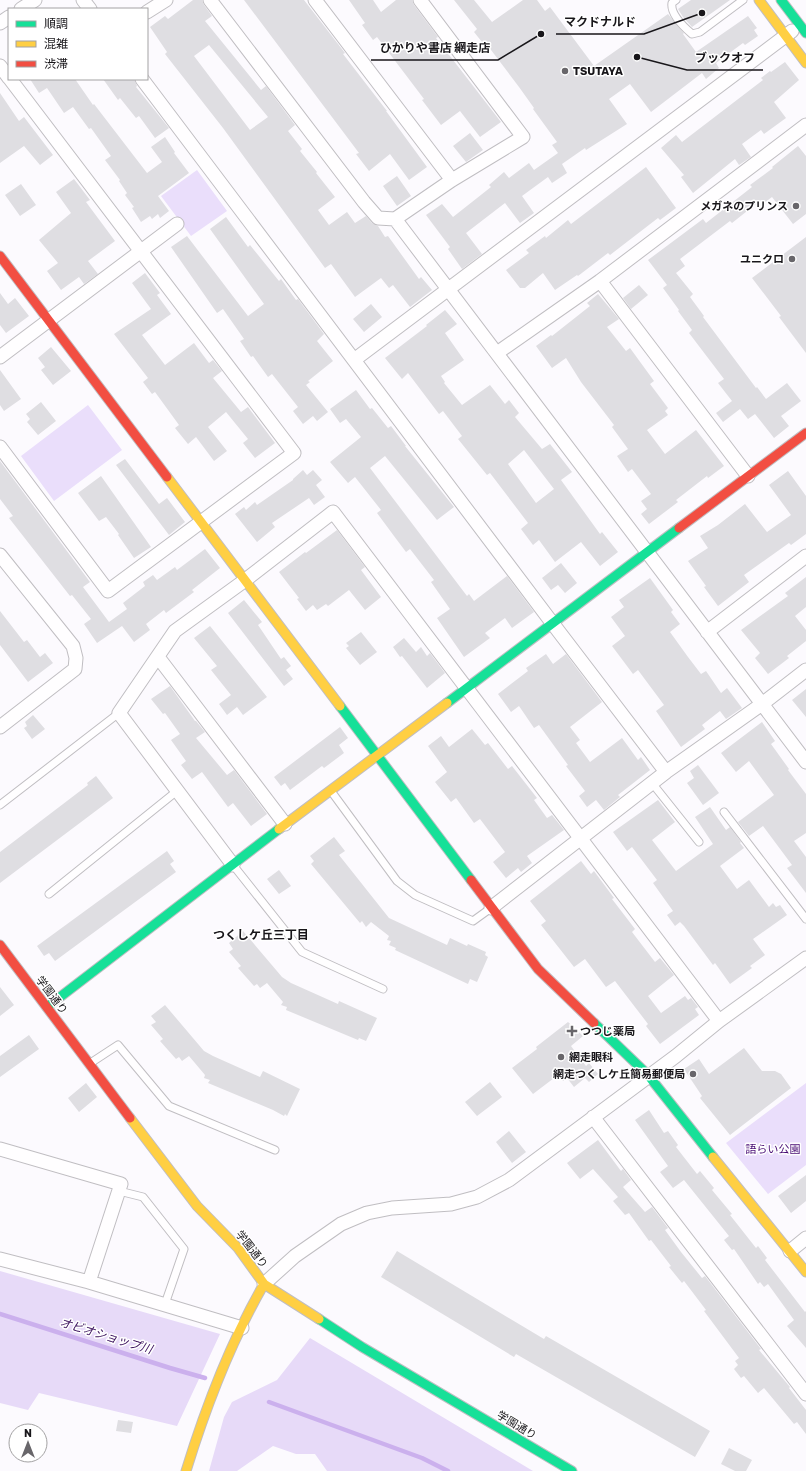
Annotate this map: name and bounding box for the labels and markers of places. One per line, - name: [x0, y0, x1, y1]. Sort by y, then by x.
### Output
- callout: マクドナルド: [556, 10, 644, 34]
- callout: ひかりや書店 網走店: [371, 36, 498, 60]
- callout: ブックオフ: [687, 46, 763, 70]
- place label: TSUTAYA: [573, 65, 623, 78]
- marker: TSUTAYA: [560, 66, 570, 76]
- place label: メガネのプリンス: [700, 200, 788, 213]
- marker: メガネのプリンス: [791, 201, 801, 211]
- place label: ユニクロ: [740, 253, 784, 266]
- marker: ユニクロ: [787, 254, 797, 264]
- place label: つつじ薬局: [580, 1025, 635, 1038]
- marker: つつじ薬局: [567, 1026, 577, 1036]
- place label: 網走眼科: [569, 1051, 613, 1064]
- marker: 網走眼科: [556, 1052, 566, 1062]
- place label: 網走つくしケ丘簡易郵便局: [553, 1068, 685, 1081]
- marker: 網走つくしケ丘簡易郵便局: [688, 1069, 698, 1079]

